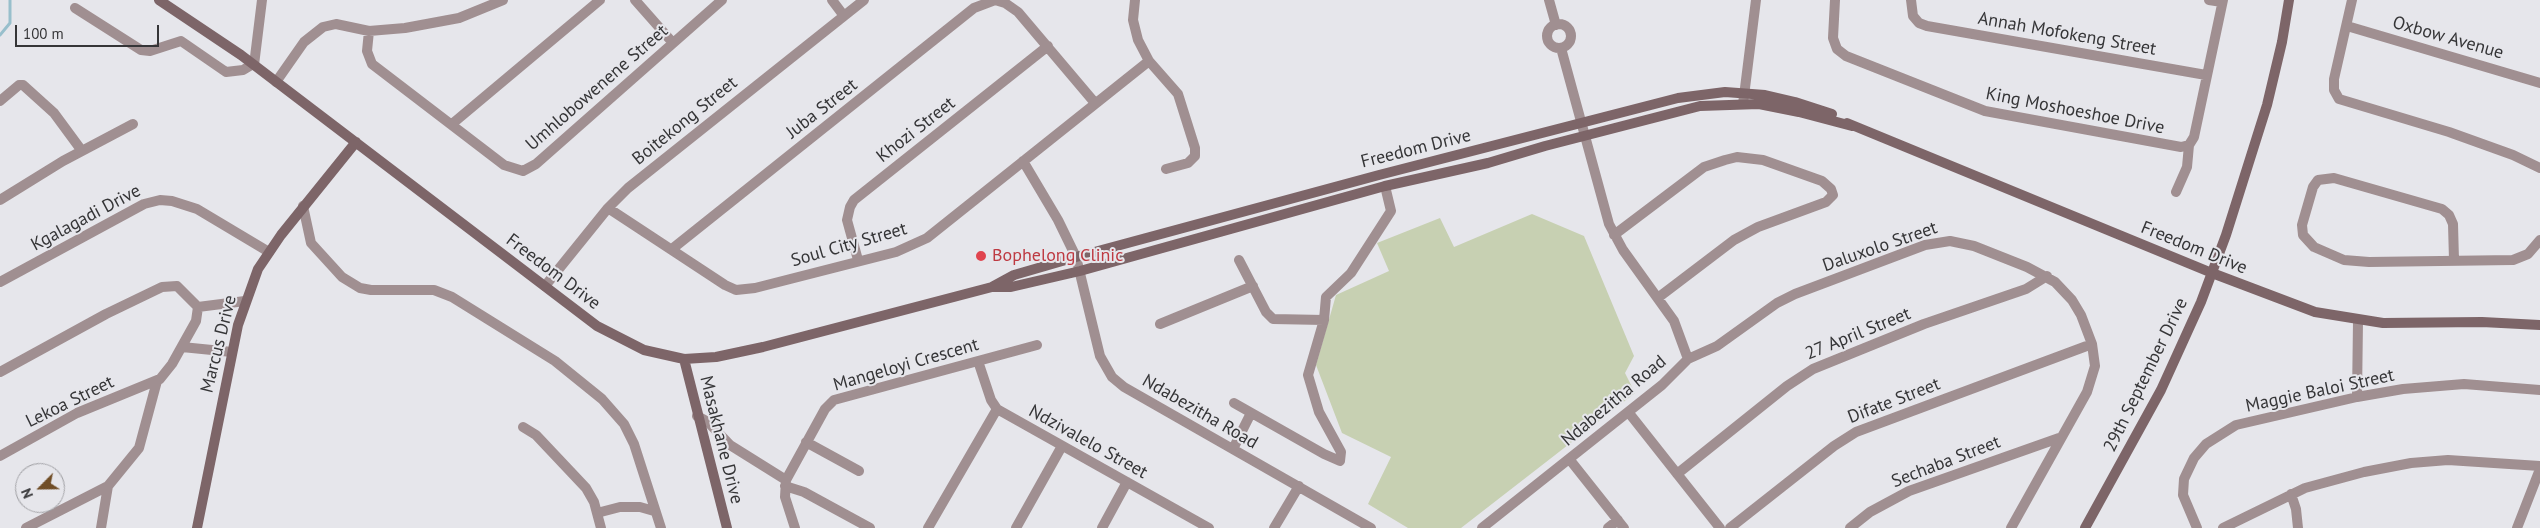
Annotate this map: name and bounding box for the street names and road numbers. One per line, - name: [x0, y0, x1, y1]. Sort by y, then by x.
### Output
- street label: Annah Mofokeng Street: [1976, 8, 2158, 60]
- street label: Oxbow Avenue: [2390, 12, 2506, 64]
- street label: Umhlobowenene Street: [522, 20, 672, 156]
- street label: Boitekong Street: [628, 72, 742, 170]
- street label: Juba Street: [782, 75, 862, 143]
- street label: King Moshoeshoe Drive: [1984, 83, 2166, 139]
- street label: Khozi Street: [872, 93, 960, 167]
- street label: Freedom Drive: [1359, 125, 1473, 173]
- street label: Kgalagadi Drive: [27, 180, 145, 256]
- street label: Daluxolo Street: [1820, 217, 1940, 277]
- street label: Freedom Drive: [2138, 217, 2250, 279]
- street label: Soul City Street: [789, 218, 909, 272]
- street label: Freedom Drive: [502, 229, 604, 315]
- street label: Marcus Drive: [196, 293, 242, 395]
- street label: 29th September Drive: [2099, 294, 2193, 456]
- street label: 27 April Street: [1802, 303, 1914, 365]
- street label: Mangeloyi Crescent: [831, 334, 981, 396]
- street label: Ndabezitha Road: [1557, 351, 1671, 451]
- street label: Maggie Baloi Street: [2244, 365, 2396, 417]
- street label: Ndabezitha Road: [1138, 370, 1262, 454]
- street label: Lekoa Street: [23, 371, 117, 433]
- street label: Masakhane Drive: [695, 374, 747, 506]
- street label: Difate Street: [1845, 374, 1943, 428]
- street label: Ndzivalelo Street: [1025, 400, 1151, 484]
- street label: Sechaba Street: [1889, 431, 2003, 493]

